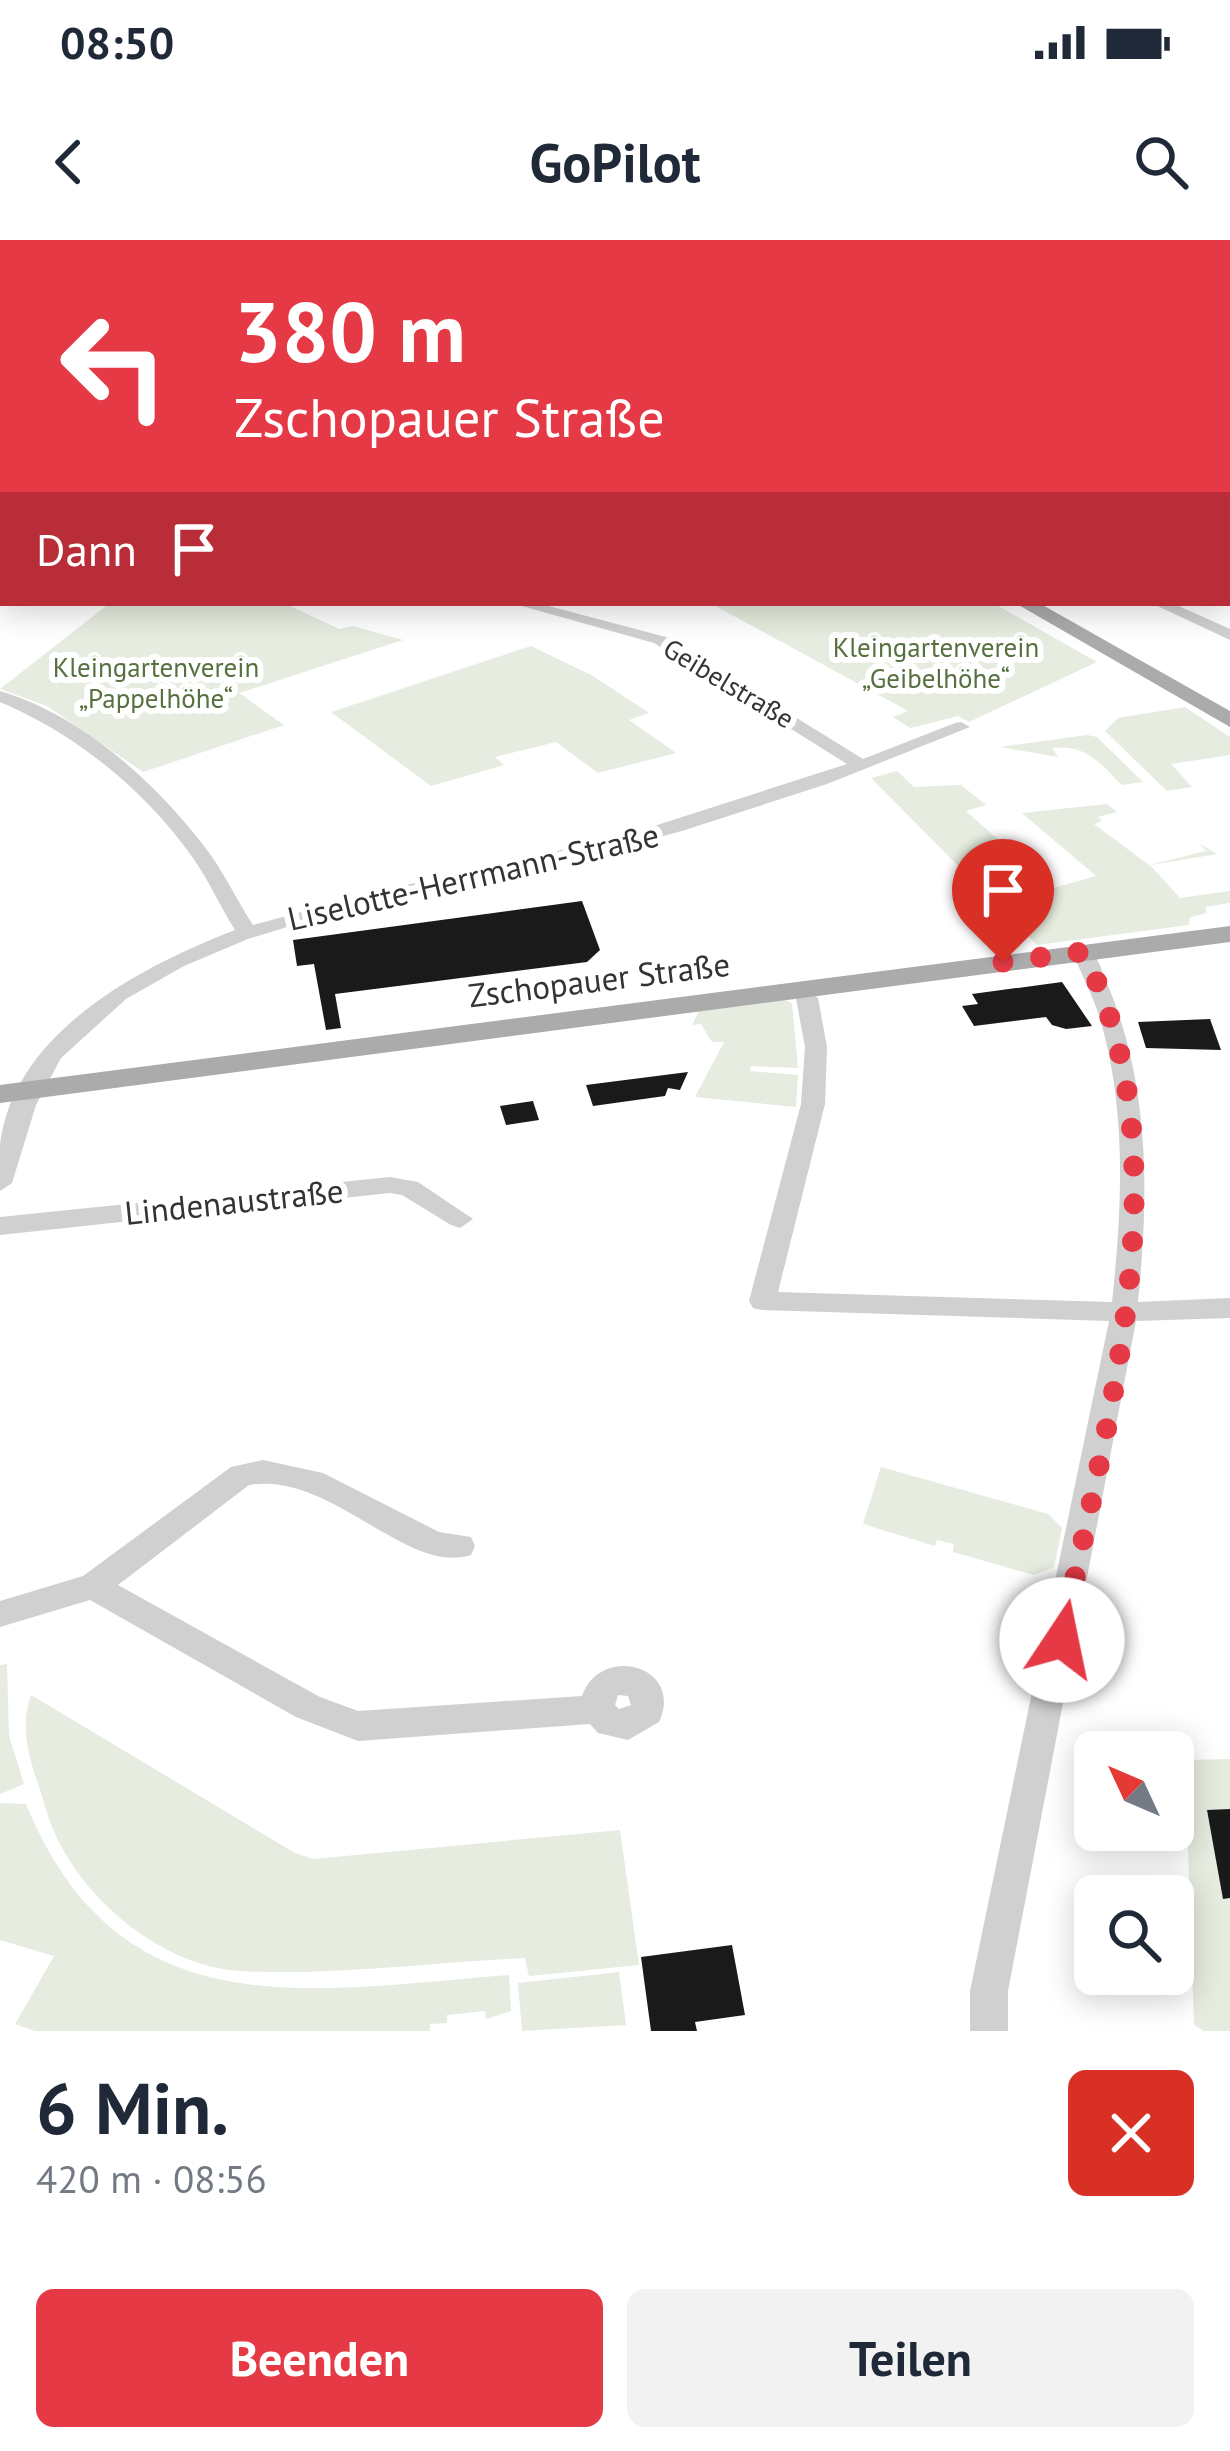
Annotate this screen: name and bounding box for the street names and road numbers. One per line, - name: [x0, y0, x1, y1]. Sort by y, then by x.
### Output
- street label: Geibelstraße: [657, 631, 801, 735]
- street label: Liselotte-Herrmann-Straße: [283, 812, 663, 940]
- street label: Zschopauer Straße: [466, 942, 732, 1016]
- street label: Lindenaustraße: [123, 1168, 345, 1234]

